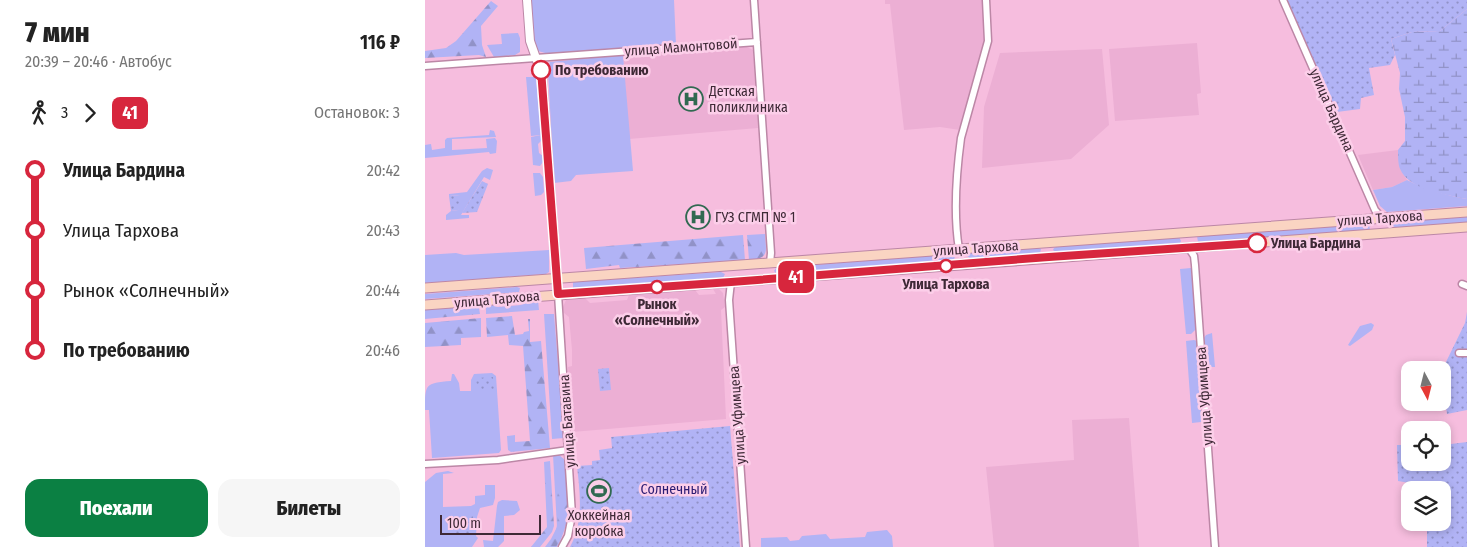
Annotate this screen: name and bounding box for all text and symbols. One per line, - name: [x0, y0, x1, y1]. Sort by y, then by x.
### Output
- text: 7 мин: [25, 16, 90, 49]
- text: 116 ₽: [360, 31, 400, 54]
- street label: улица Мамонтовой: [624, 35, 738, 60]
- text: 20:39 – 20:46 · Автобус: [25, 52, 172, 71]
- marker: По требованию: [531, 60, 551, 80]
- place label: По требованию: [555, 62, 648, 79]
- street label: улица Бардина: [1306, 66, 1357, 154]
- place label: Детская поликлиника: [708, 83, 788, 116]
- hospital icon: Детская поликлиника: [678, 86, 704, 112]
- icon: walk: [25, 99, 53, 127]
- icon: forward: [76, 99, 104, 127]
- text: 41: [122, 102, 138, 124]
- text: 3: [61, 103, 68, 122]
- text: Остановок: 3: [314, 103, 400, 122]
- text: Улица Бардина: [63, 159, 185, 182]
- text: 20:42: [367, 161, 400, 180]
- hospital icon: ГУЗ СГМП № 1: [685, 204, 711, 230]
- street label: улица Тархова: [1337, 207, 1423, 230]
- place label: ГУЗ СГМП № 1: [715, 209, 795, 226]
- text: Улица Тархова: [63, 219, 179, 242]
- text: 20:43: [367, 221, 400, 240]
- marker: Улица Бардина: [1247, 233, 1267, 253]
- place label: Улица Бардина: [1270, 235, 1361, 252]
- street label: улица Тархова: [933, 237, 1019, 260]
- marker: Улица Тархова: [939, 259, 953, 273]
- line badge: 41: [773, 261, 819, 293]
- text: 41: [788, 266, 804, 288]
- place label: Улица Тархова: [901, 276, 990, 293]
- text: Рынок «Солнечный»: [63, 279, 230, 302]
- marker: Рынок «Солнечный»: [650, 280, 664, 294]
- text: 20:44: [366, 281, 400, 300]
- street label: улица Тархова: [454, 287, 540, 312]
- place label: Рынок «Солнечный»: [615, 296, 699, 329]
- text: По требованию: [63, 339, 190, 362]
- text: 20:46: [366, 341, 400, 360]
- street label: улица Уфимцева: [1193, 346, 1216, 446]
- north arrow: [1401, 361, 1451, 411]
- map controls: [1401, 361, 1451, 531]
- street label: улица Уфимцева: [726, 365, 749, 465]
- street label: улица Батавина: [556, 374, 579, 468]
- button: locate: [1401, 421, 1451, 471]
- sports icon: Хоккейная коробка: [586, 478, 612, 504]
- button: Поехали: [25, 479, 208, 537]
- button: Билеты: [218, 479, 400, 537]
- park label: Солнечный: [641, 481, 707, 498]
- button: layers: [1401, 481, 1451, 531]
- place label: Хоккейная коробка: [568, 507, 630, 540]
- scale bar: [440, 512, 541, 535]
- text: 100 m: [447, 515, 481, 532]

